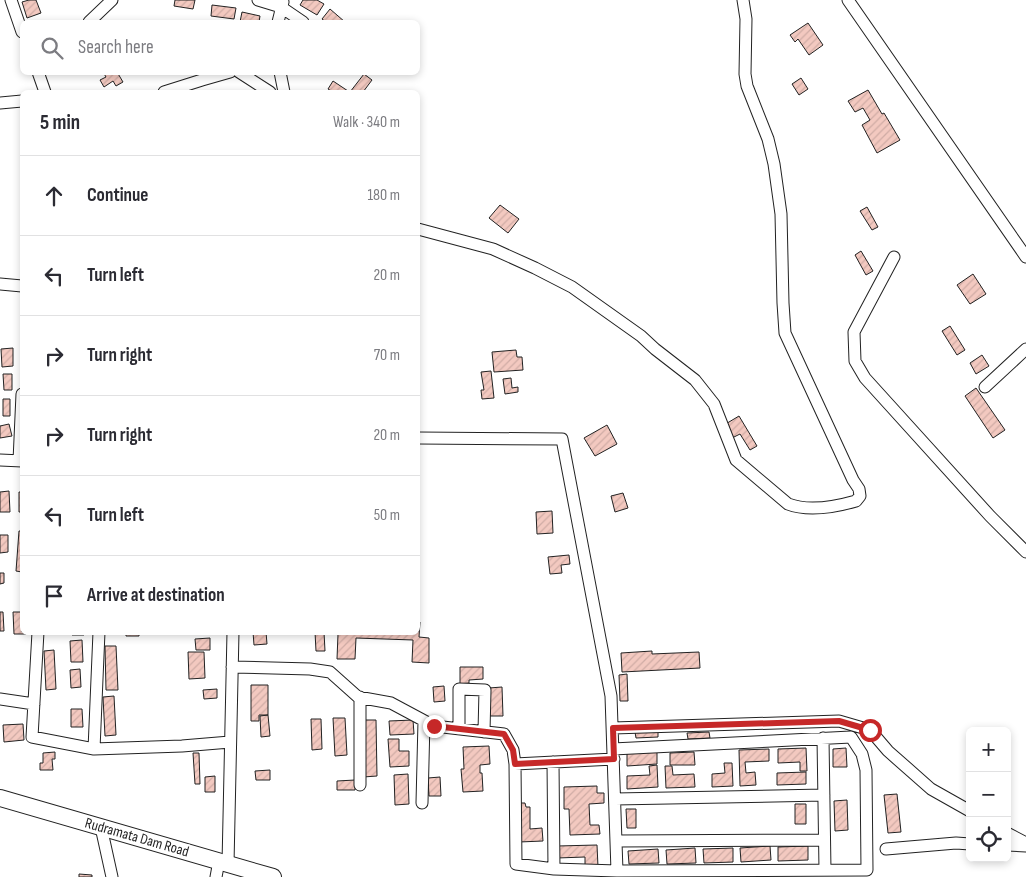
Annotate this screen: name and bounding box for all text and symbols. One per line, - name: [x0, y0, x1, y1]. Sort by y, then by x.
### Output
- search box: [20, 20, 420, 75]
- icon: search: [38, 34, 66, 62]
- text: Search here: [78, 36, 154, 59]
- text: 5 min: [40, 110, 80, 135]
- text: Walk · 340 m: [333, 113, 400, 132]
- icon: ahead: [40, 182, 68, 210]
- text: Continue: [87, 184, 148, 207]
- text: 180 m: [367, 186, 400, 205]
- icon: left: [40, 262, 68, 290]
- text: Turn left: [87, 264, 144, 287]
- text: 20 m: [373, 266, 400, 285]
- icon: right: [40, 342, 68, 370]
- text: Turn right: [87, 344, 152, 367]
- text: 70 m: [374, 346, 400, 365]
- icon: right: [40, 422, 68, 450]
- text: Turn right: [87, 424, 152, 447]
- text: 20 m: [373, 426, 400, 445]
- icon: left: [40, 502, 68, 530]
- text: Turn left: [87, 504, 144, 527]
- text: 50 m: [374, 506, 400, 525]
- icon: arrive: [40, 582, 68, 610]
- text: Arrive at destination: [87, 584, 225, 607]
- route end: [423, 715, 446, 738]
- route start: [859, 719, 882, 742]
- map controls: [966, 727, 1011, 862]
- button: +: [966, 727, 1011, 772]
- button: −: [966, 772, 1011, 817]
- street label: Rudramata Dam Road: [83, 814, 191, 861]
- button: locate: [966, 817, 1011, 862]

